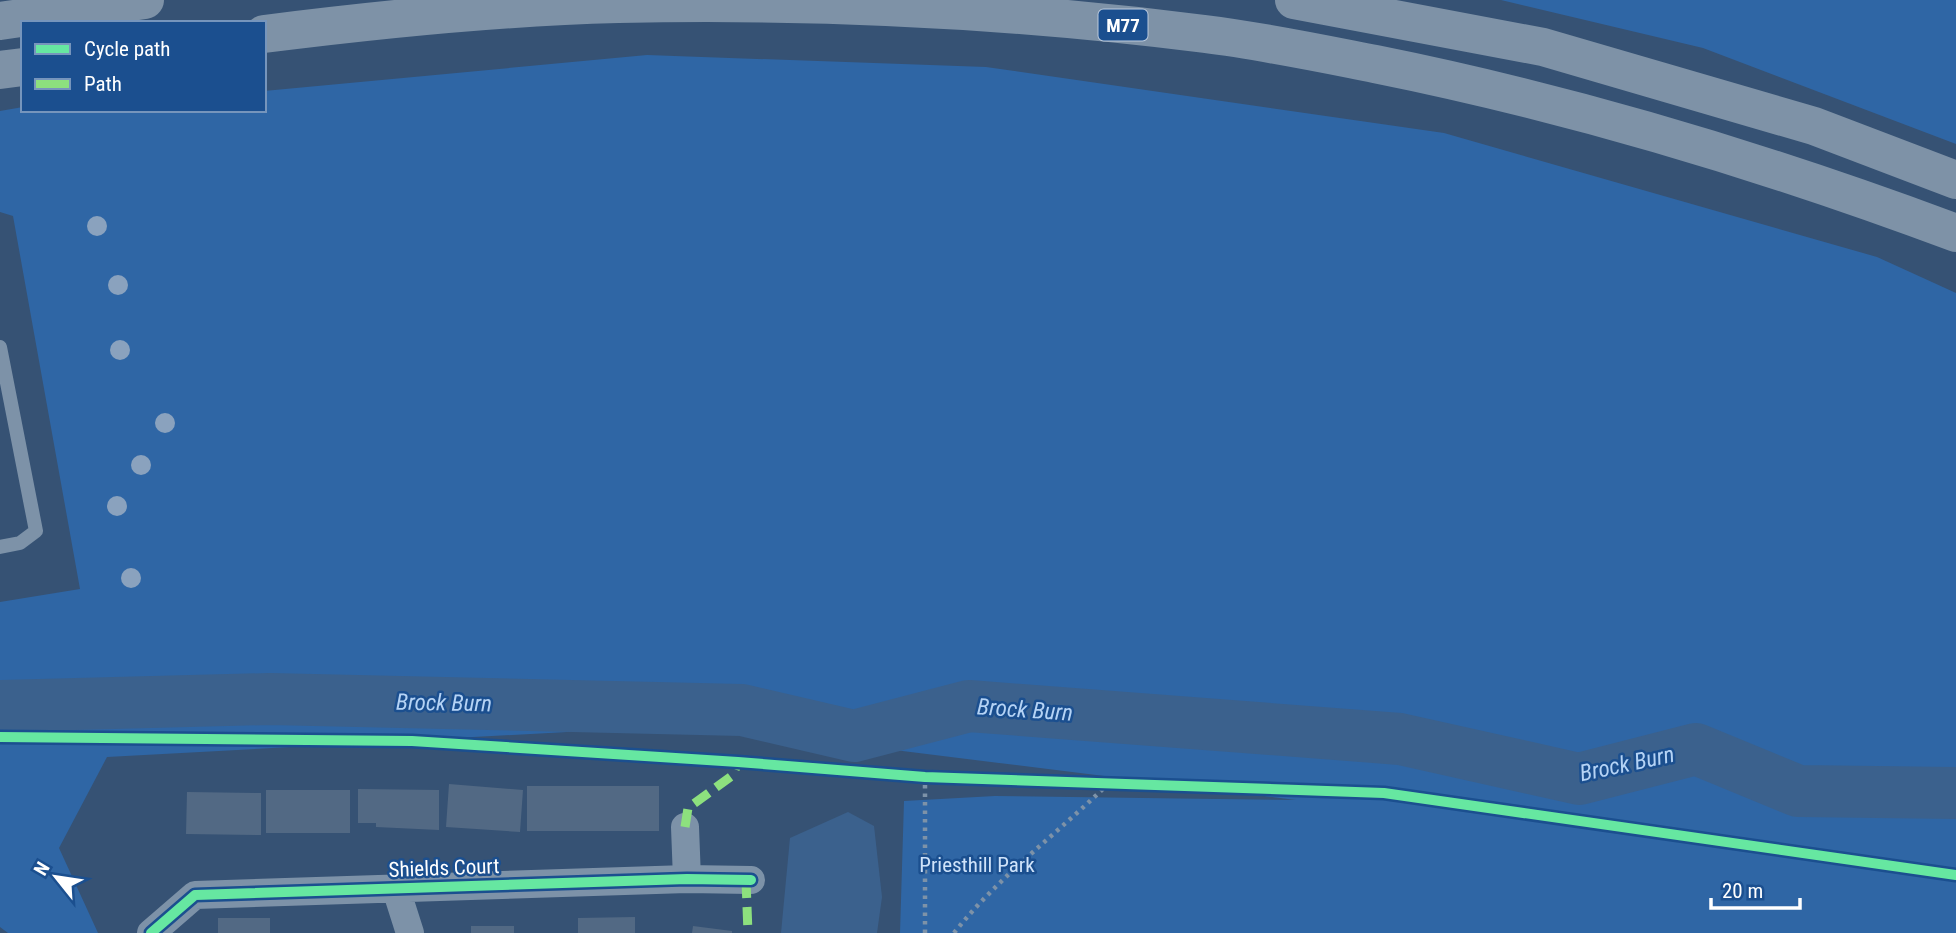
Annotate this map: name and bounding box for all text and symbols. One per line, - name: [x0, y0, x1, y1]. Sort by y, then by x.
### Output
- road number: M77: [1098, 10, 1148, 41]
- legend: [21, 21, 266, 112]
- text: Cycle path: [84, 37, 170, 61]
- text: Path: [84, 72, 122, 96]
- water label: Brock Burn: [396, 689, 492, 717]
- water label: Brock Burn: [976, 693, 1074, 727]
- water label: Brock Burn: [1577, 741, 1677, 787]
- north arrow: [21, 842, 91, 912]
- park label: Priesthill Park: [919, 853, 1035, 877]
- street label: Shields Court: [388, 854, 500, 882]
- text: N: [29, 858, 55, 880]
- scale bar: [1711, 866, 1800, 910]
- text: 20 m: [1722, 879, 1763, 903]

